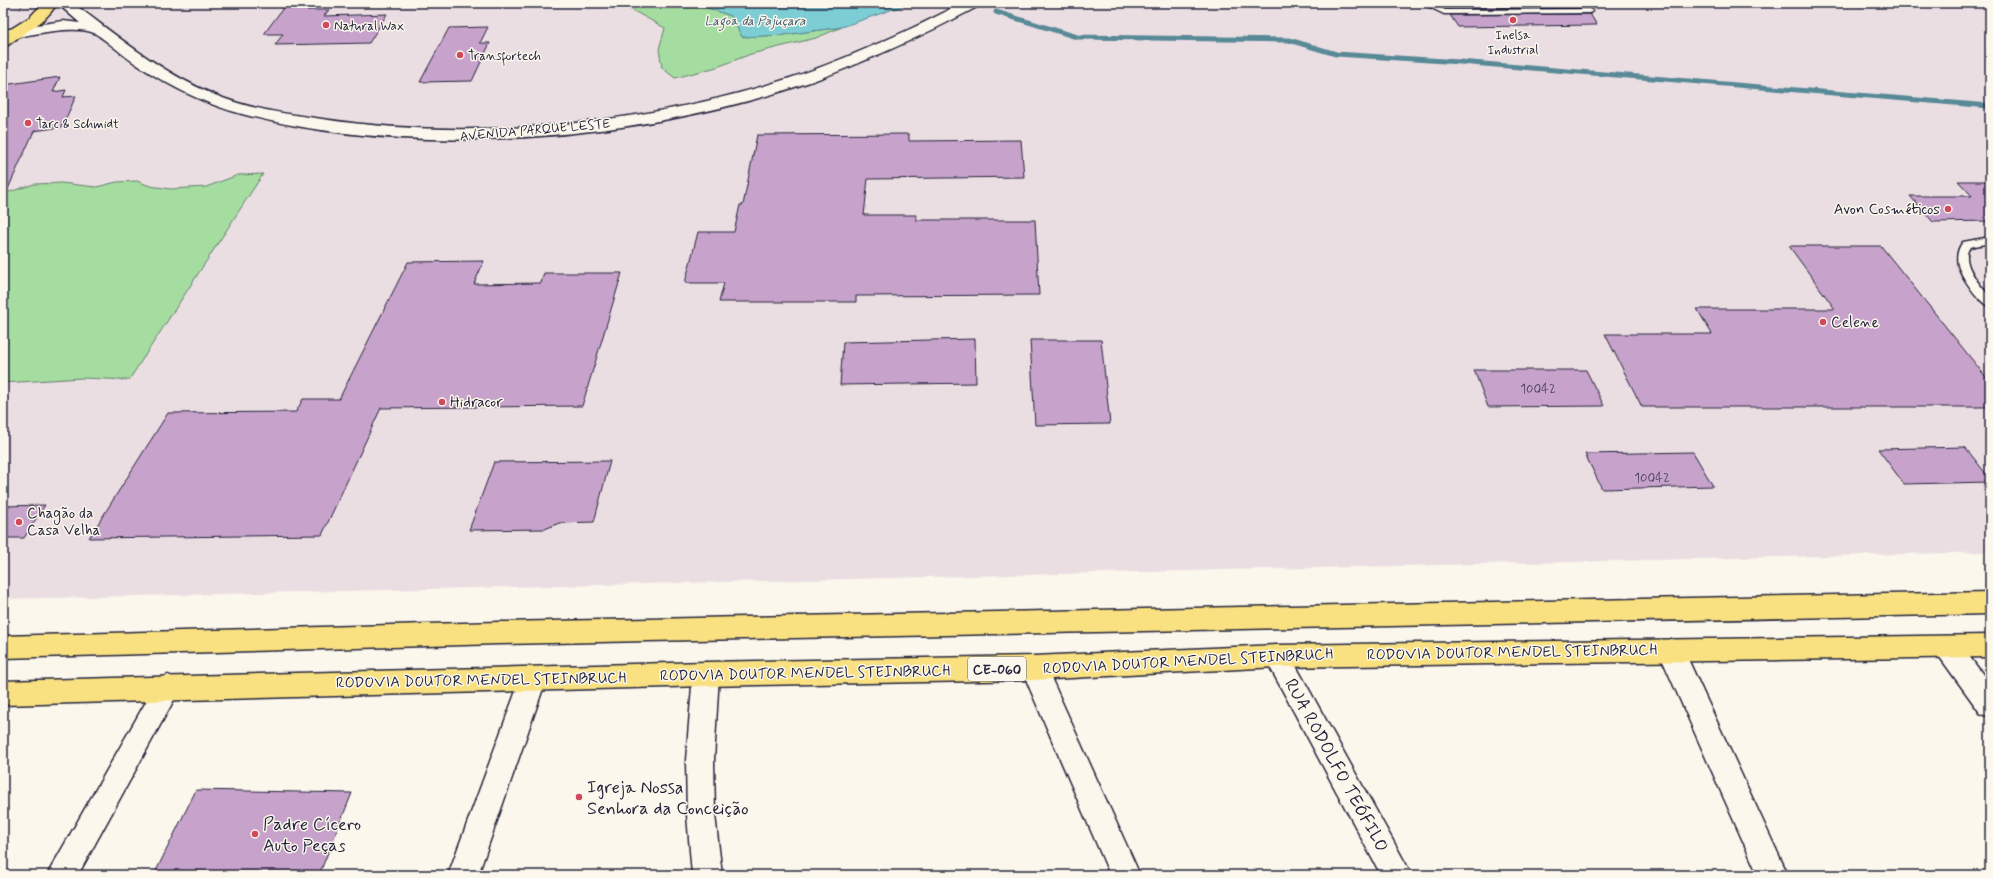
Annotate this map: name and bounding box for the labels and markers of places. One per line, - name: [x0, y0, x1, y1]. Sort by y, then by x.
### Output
- marker: Inelsa Industrial: [1508, 15, 1518, 25]
- place label: Natural Wax: [334, 18, 405, 35]
- marker: Natural Wax: [321, 20, 331, 30]
- place label: Inelsa Industrial: [1488, 27, 1539, 59]
- place label: Transfortech: [468, 48, 541, 67]
- marker: Transfortech: [455, 50, 465, 60]
- place label: Tarc & Schmidt: [36, 116, 119, 133]
- marker: Tarc & Schmidt: [23, 118, 33, 128]
- place label: Avon Cosméticos: [1834, 200, 1940, 220]
- marker: Avon Cosméticos: [1943, 204, 1953, 214]
- place label: Celene: [1831, 313, 1879, 333]
- marker: Celene: [1818, 317, 1828, 327]
- place label: Hidracor: [450, 393, 503, 413]
- marker: Hidracor: [437, 397, 447, 407]
- place label: Chagão da Casa Velha: [27, 504, 101, 541]
- marker: Chagão da Casa Velha: [14, 517, 24, 527]
- place label: Igreja Nossa Senhora da Conceição: [587, 776, 749, 821]
- marker: Igreja Nossa Senhora da Conceição: [574, 792, 584, 802]
- place label: Padre Cícero Auto Peças: [263, 813, 361, 858]
- marker: Padre Cícero Auto Peças: [250, 829, 260, 839]

